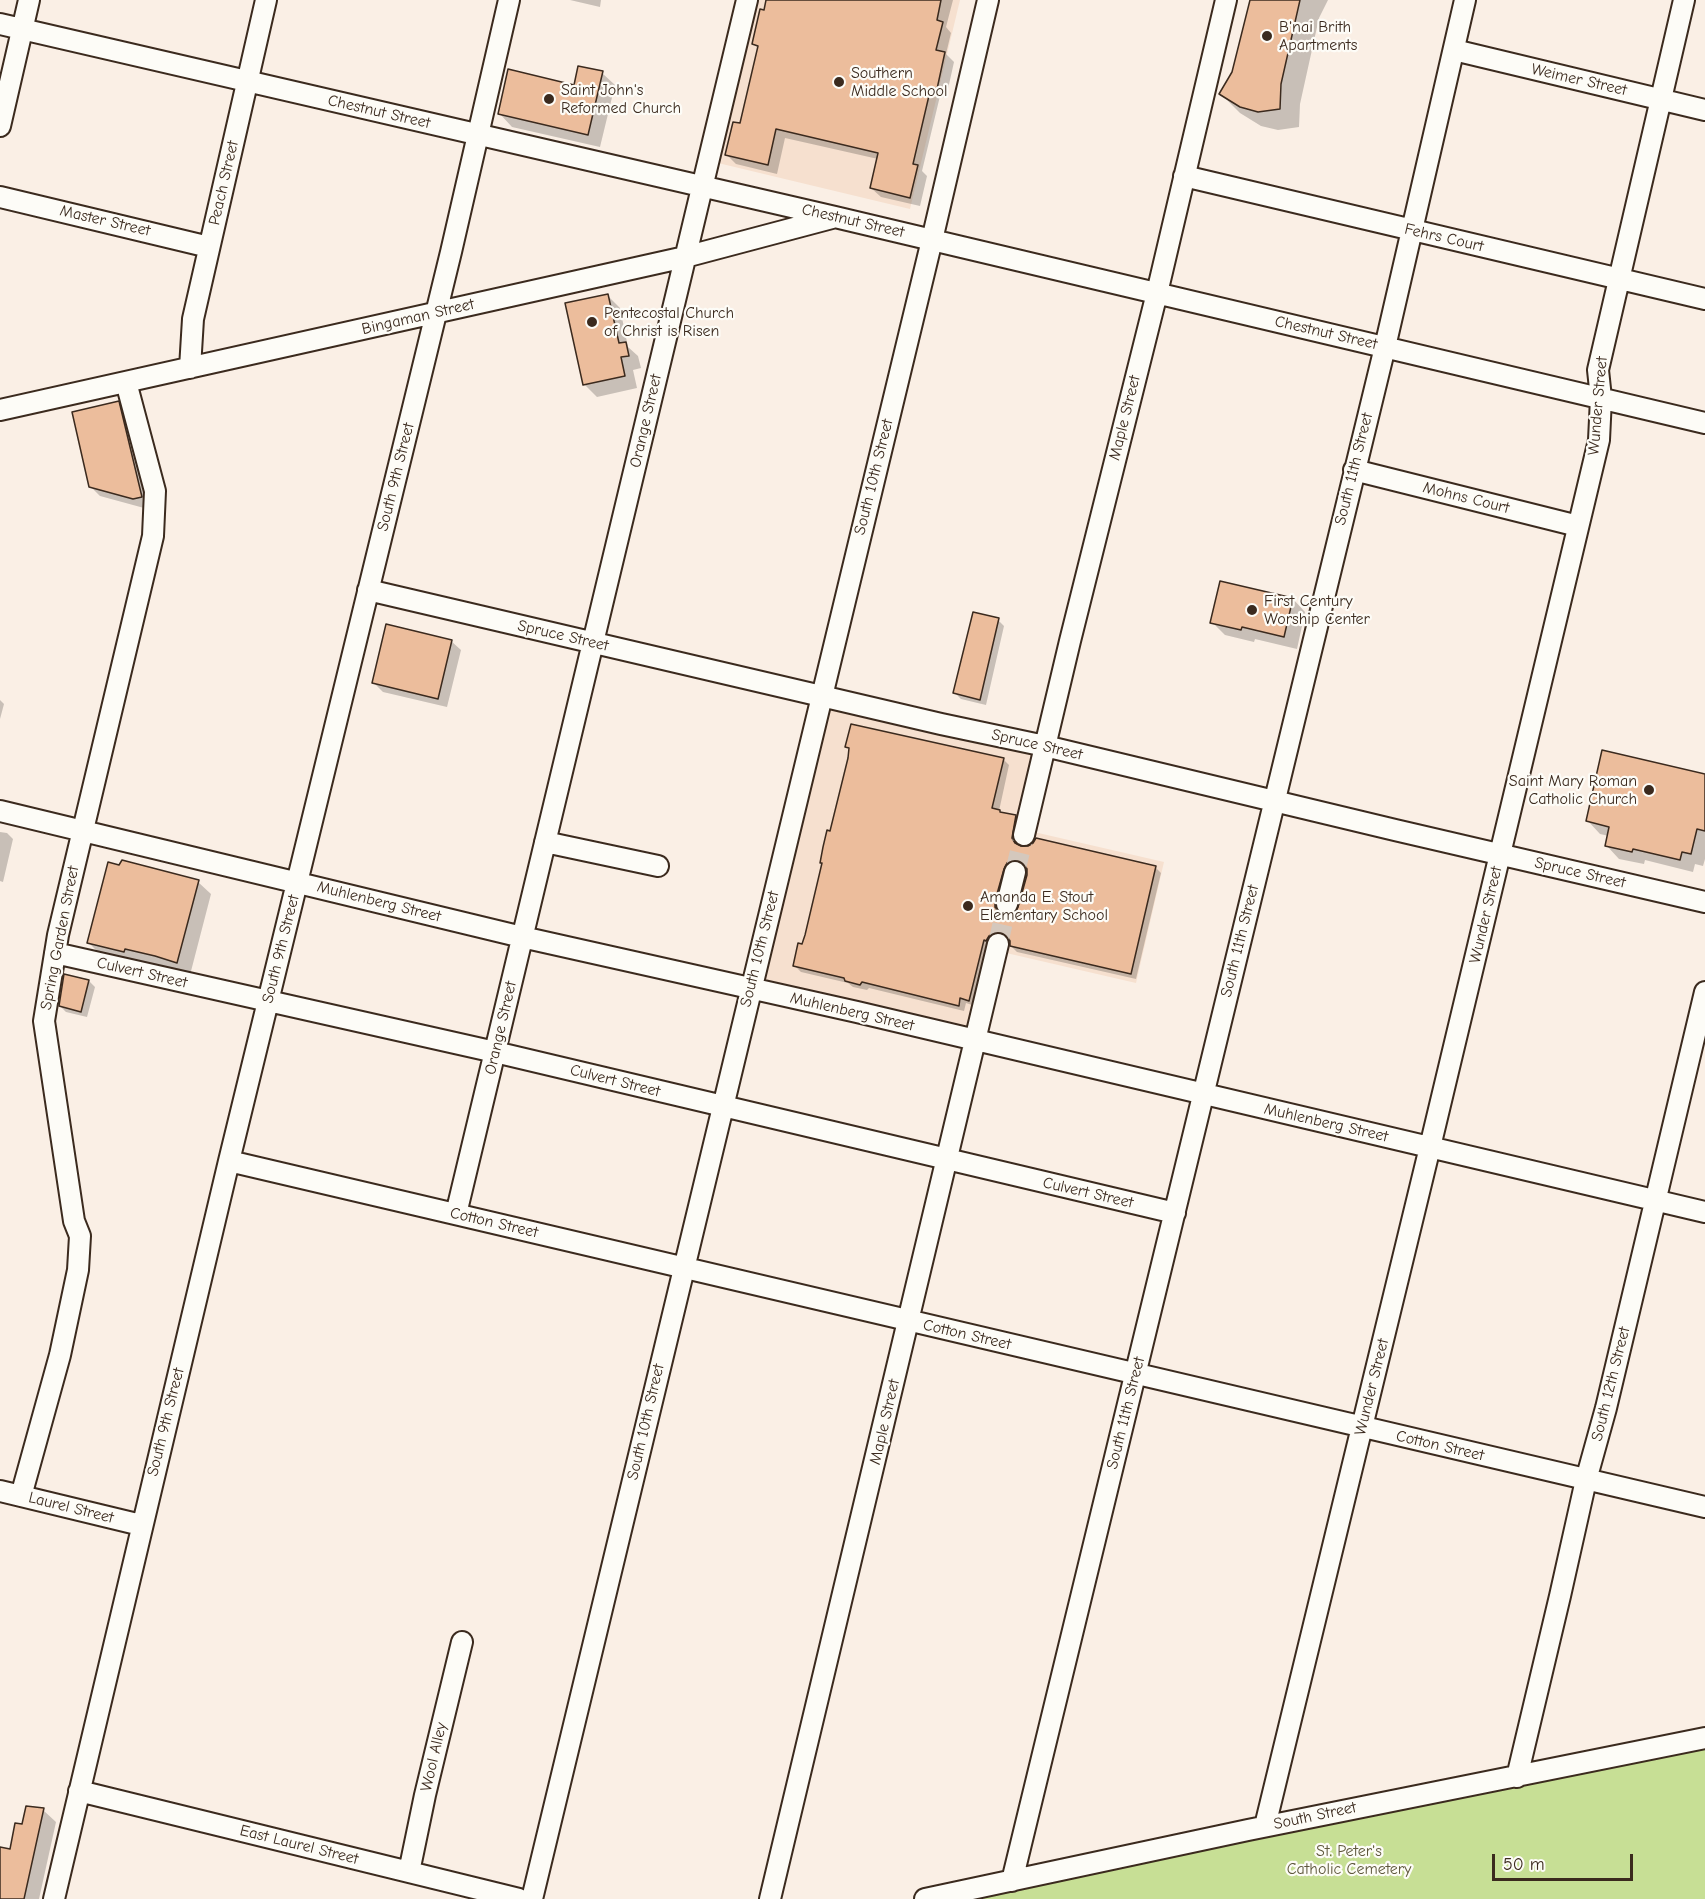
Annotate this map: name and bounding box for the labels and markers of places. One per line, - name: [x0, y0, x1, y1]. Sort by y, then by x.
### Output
- place label: B'nai Brith Apartments: [1279, 17, 1357, 55]
- marker: B'nai Brith Apartments: [1260, 29, 1274, 43]
- place label: Southern Middle School: [851, 63, 947, 101]
- marker: Southern Middle School: [832, 75, 846, 89]
- place label: Saint John's Reformed Church: [561, 80, 681, 118]
- marker: Saint John's Reformed Church: [542, 92, 556, 106]
- place label: Pentecostal Church of Christ is Risen: [604, 303, 734, 341]
- marker: Pentecostal Church of Christ is Risen: [585, 315, 599, 329]
- place label: First Century Worship Center: [1264, 591, 1370, 629]
- marker: First Century Worship Center: [1245, 603, 1259, 617]
- place label: Saint Mary Roman Catholic Church: [1509, 771, 1637, 809]
- marker: Saint Mary Roman Catholic Church: [1642, 783, 1656, 797]
- place label: Amanda E. Stout Elementary School: [980, 887, 1108, 925]
- marker: Amanda E. Stout Elementary School: [961, 899, 975, 913]

